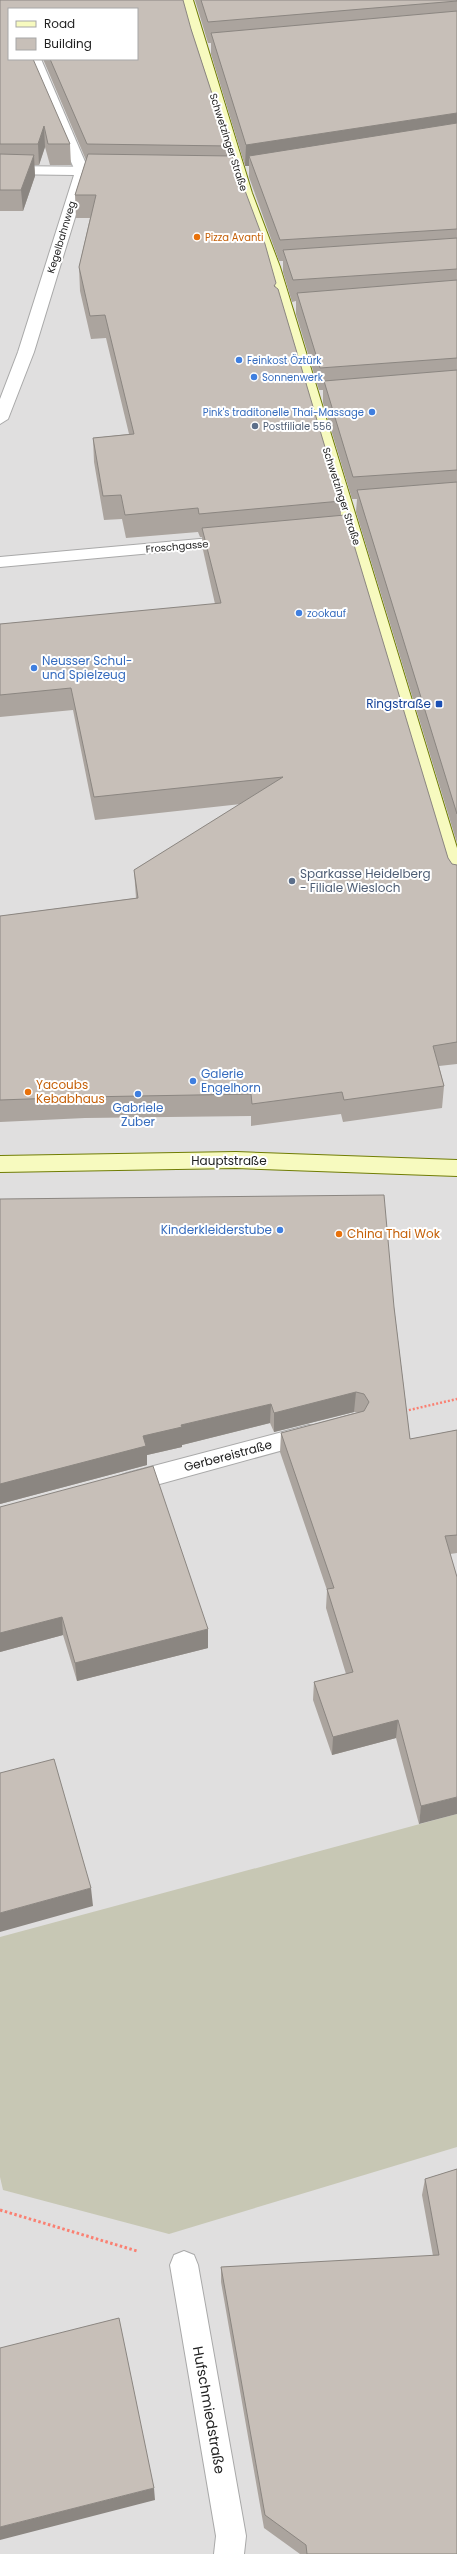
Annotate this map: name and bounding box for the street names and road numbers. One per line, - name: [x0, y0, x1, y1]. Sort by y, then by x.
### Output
- street label: Schwetzinger Straße: [206, 91, 251, 193]
- street label: Kegelbahnweg: [43, 199, 80, 275]
- street label: Schwetzinger Straße: [319, 445, 364, 547]
- street label: Froschgasse: [145, 536, 209, 557]
- street label: Hauptstraße: [191, 1152, 267, 1169]
- street label: Gerbereistraße: [182, 1436, 274, 1475]
- street label: Hufschmiedstraße: [188, 2345, 230, 2476]

